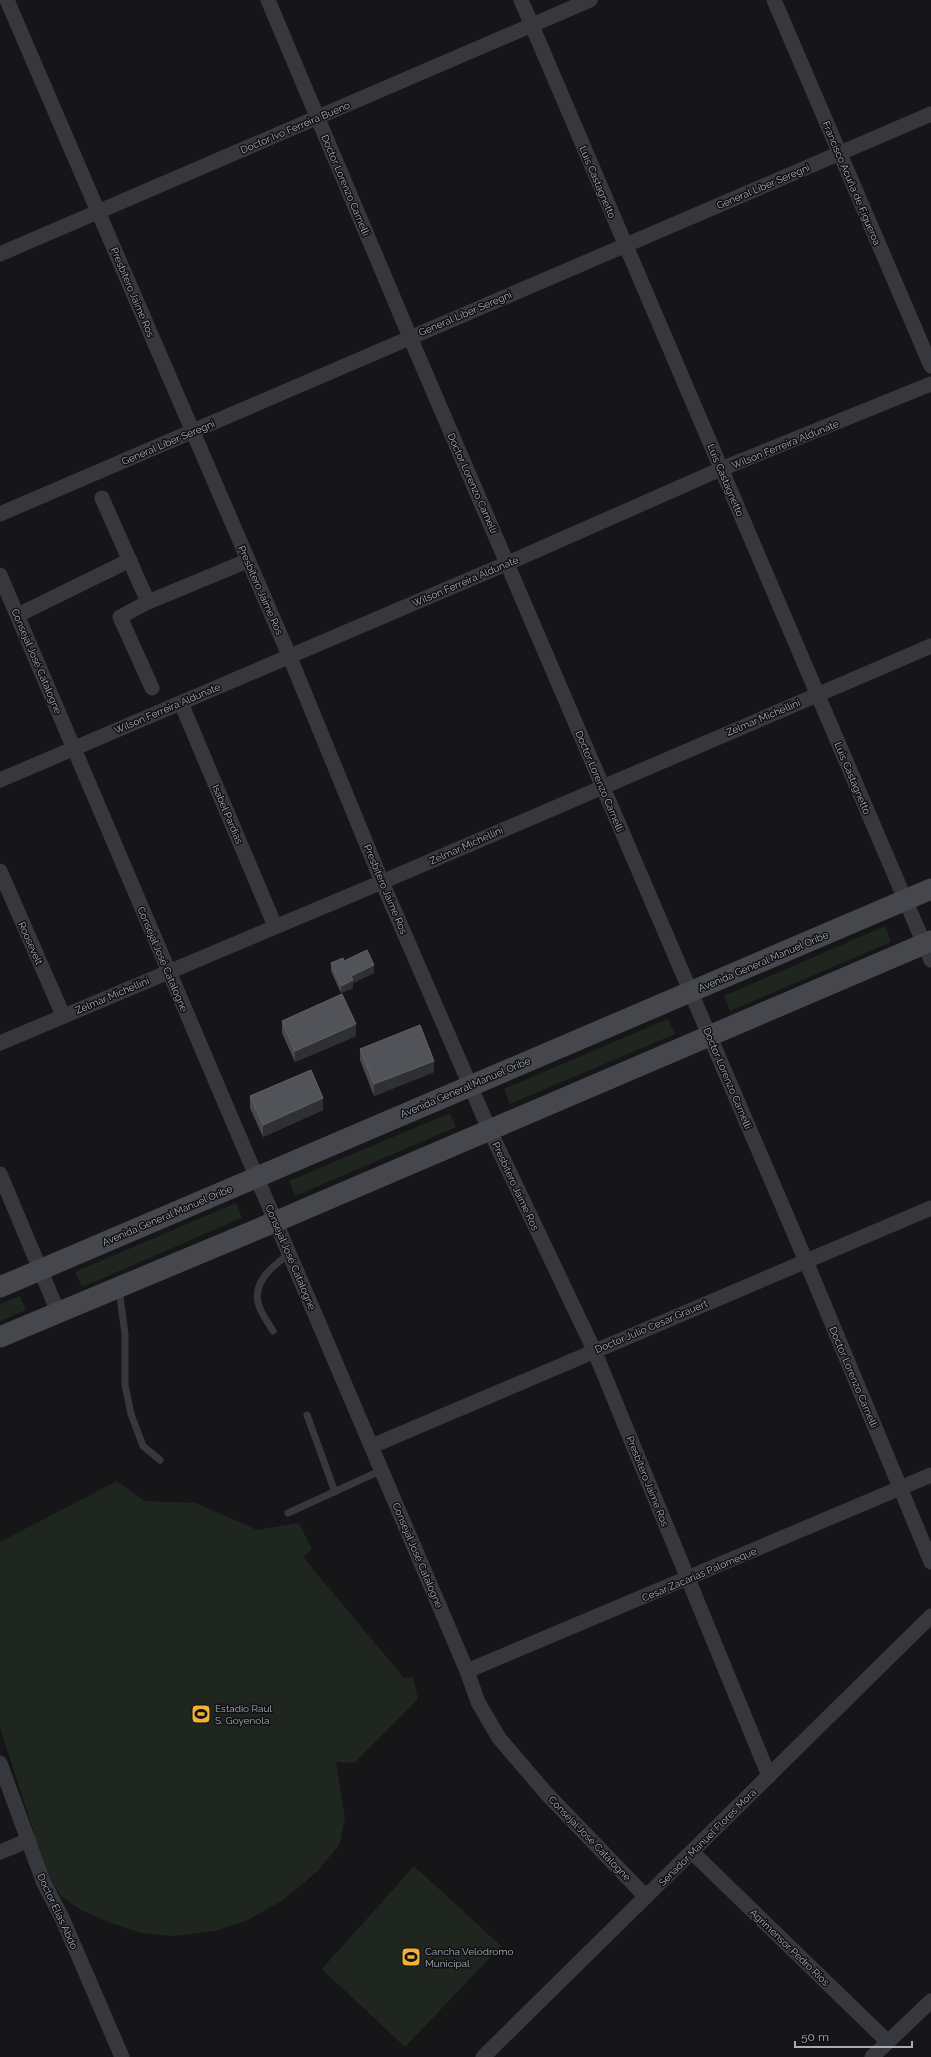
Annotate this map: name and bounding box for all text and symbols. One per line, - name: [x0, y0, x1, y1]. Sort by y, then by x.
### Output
- street label: Doctor Ivo Ferreira Bueno: [239, 99, 352, 156]
- street label: Francisco Acuña de Figueroa: [820, 119, 883, 247]
- street label: Doctor Lorenzo Carnelli: [319, 133, 372, 237]
- street label: Luis Castagnetto: [577, 144, 618, 220]
- street label: General Líber Seregni: [715, 162, 811, 211]
- street label: Presbítero Jaime Ros: [109, 246, 157, 339]
- street label: General Líber Seregni: [417, 289, 513, 338]
- street label: General Líber Seregni: [120, 418, 216, 467]
- street label: Wilson Ferreira Aldunate: [730, 418, 840, 471]
- street label: Doctor Lorenzo Carnelli: [445, 431, 500, 535]
- street label: Luis Castagnetto: [705, 442, 746, 518]
- street label: Presbítero Jaime Ros: [236, 544, 285, 637]
- street label: Wilson Ferreira Aldunate: [411, 554, 520, 609]
- street label: Consejal José Catalogne: [9, 607, 64, 716]
- street label: Wilson Ferreira Aldunate: [113, 681, 222, 736]
- street label: Zelmar Michellini: [725, 697, 802, 738]
- street label: Doctor Lorenzo Carnelli: [573, 729, 626, 833]
- street label: Luis Castagnetto: [832, 740, 873, 816]
- street label: Isabel Pardias: [210, 783, 245, 846]
- street label: Zelmar Michellini: [428, 824, 505, 867]
- street label: Presbítero Jaime Ros: [362, 843, 410, 936]
- street label: Consejal José Catalogne: [135, 905, 190, 1014]
- street label: Roosevelt: [16, 920, 45, 967]
- street label: Avenida General Manuel Oribe: [696, 929, 830, 994]
- street label: Zelmar Michellini: [74, 975, 151, 1016]
- street label: Doctor Lorenzo Carnelli: [701, 1026, 754, 1130]
- street label: Avenida General Manuel Oribe: [398, 1055, 532, 1120]
- street label: Presbítero Jaime Ros: [490, 1140, 541, 1232]
- street label: Avenida General Manuel Oribe: [100, 1183, 234, 1248]
- street label: Consejal José Catalogne: [263, 1203, 318, 1312]
- street label: Doctor Julio Cesar Grauert: [593, 1297, 710, 1355]
- street label: Doctor Lorenzo Carnelli: [827, 1325, 880, 1429]
- street label: Presbítero Jaime Ros: [624, 1434, 671, 1528]
- street label: Consejal José Catalogne: [390, 1501, 445, 1610]
- street label: Cesar Zacarias Palomeque: [640, 1545, 758, 1604]
- sports icon: Estadio Raul S. Goyenola: [190, 1703, 212, 1725]
- place label: Estadio Raul S. Goyenola: [215, 1703, 272, 1726]
- street label: Senador Manuel Flores Mora: [657, 1787, 758, 1888]
- street label: Consejal José Catalogne: [546, 1794, 633, 1883]
- street label: Doctor Elías Abdo: [35, 1872, 80, 1951]
- street label: Agrimensor Pedro Ríos: [748, 1907, 832, 1988]
- sports icon: Cancha Velódromo Municipal: [400, 1946, 422, 1968]
- place label: Cancha Velódromo Municipal: [425, 1946, 513, 1969]
- scale bar: [795, 2023, 912, 2049]
- text: 50 m: [801, 2030, 829, 2044]

